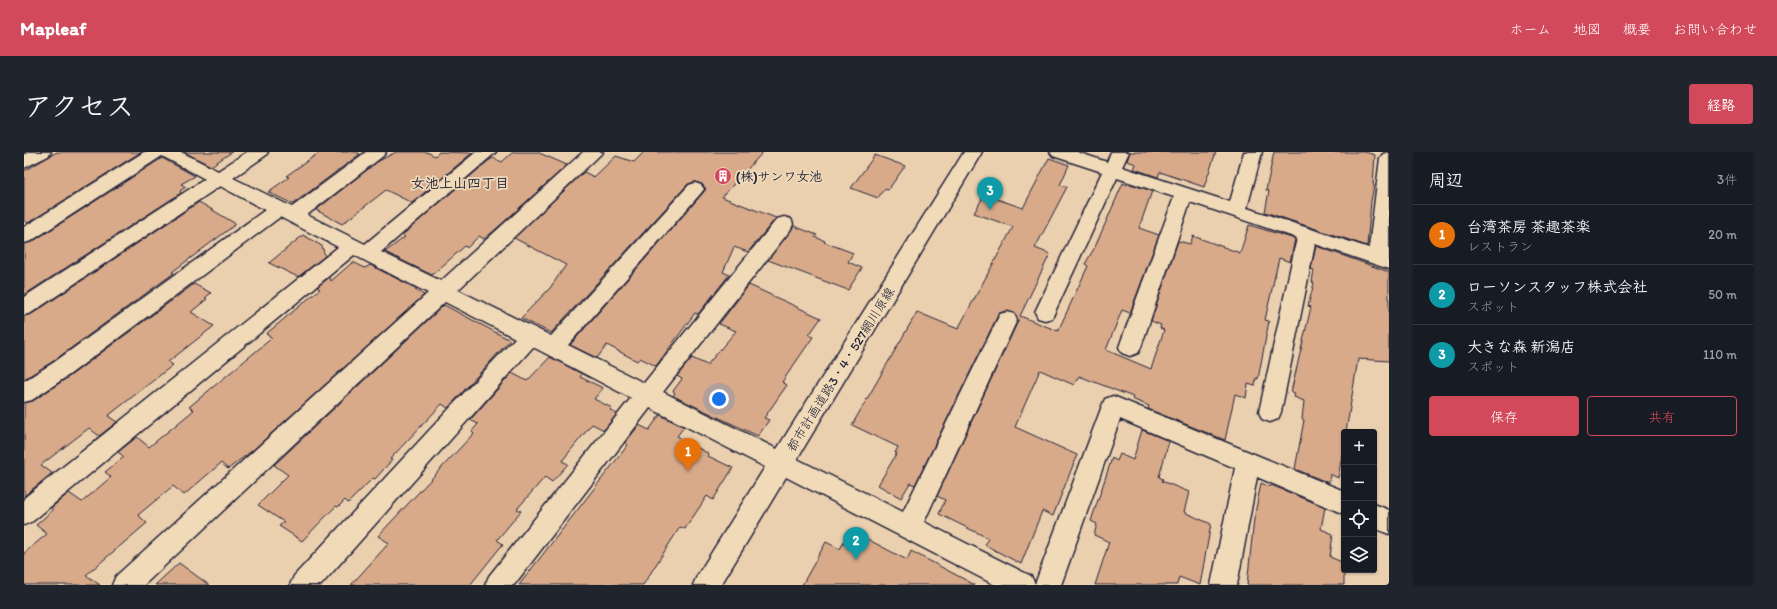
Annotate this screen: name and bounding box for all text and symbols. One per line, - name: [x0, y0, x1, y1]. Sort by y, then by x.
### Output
- text: Mapleaf: [20, 17, 86, 40]
- text: ホーム: [1510, 21, 1551, 38]
- text: 地図: [1573, 21, 1601, 38]
- text: 概要: [1623, 21, 1651, 38]
- text: お問い合わせ: [1673, 21, 1757, 38]
- button: 経路: [1689, 84, 1753, 124]
- text: アクセス: [24, 89, 134, 123]
- building icon: (株)サンワ女池: [713, 166, 733, 186]
- place label: (株)サンワ女池: [736, 169, 822, 185]
- text: 周辺: [1429, 170, 1463, 190]
- text: 3件: [1717, 172, 1737, 187]
- district label: 女池上山四丁目: [411, 175, 509, 192]
- pin: 3: [977, 177, 1003, 210]
- text: 台湾茶房 茶趣茶楽: [1467, 218, 1590, 236]
- text: 1: [1439, 227, 1445, 242]
- text: 20 m: [1708, 227, 1737, 242]
- text: レストラン: [1467, 239, 1533, 254]
- text: ローソンスタッフ株式会社: [1467, 278, 1647, 296]
- street label: 都市計画道路3・4・527網川原線: [783, 283, 898, 454]
- text: 2: [1439, 287, 1445, 302]
- text: 50 m: [1708, 287, 1737, 302]
- text: スポット: [1467, 299, 1519, 314]
- text: 大きな森 新潟店: [1467, 338, 1575, 356]
- text: 3: [1438, 347, 1446, 362]
- text: 110 m: [1703, 347, 1737, 362]
- text: スポット: [1467, 359, 1519, 374]
- your location: [709, 389, 729, 409]
- button: 保存: [1429, 396, 1579, 436]
- button: 共有: [1587, 396, 1737, 436]
- map controls: [1341, 429, 1377, 573]
- button: +: [1341, 429, 1377, 465]
- pin: 1: [675, 438, 701, 471]
- button: −: [1341, 465, 1377, 501]
- button: locate: [1341, 501, 1377, 537]
- pin: 2: [843, 527, 869, 560]
- button: layers: [1341, 537, 1377, 573]

